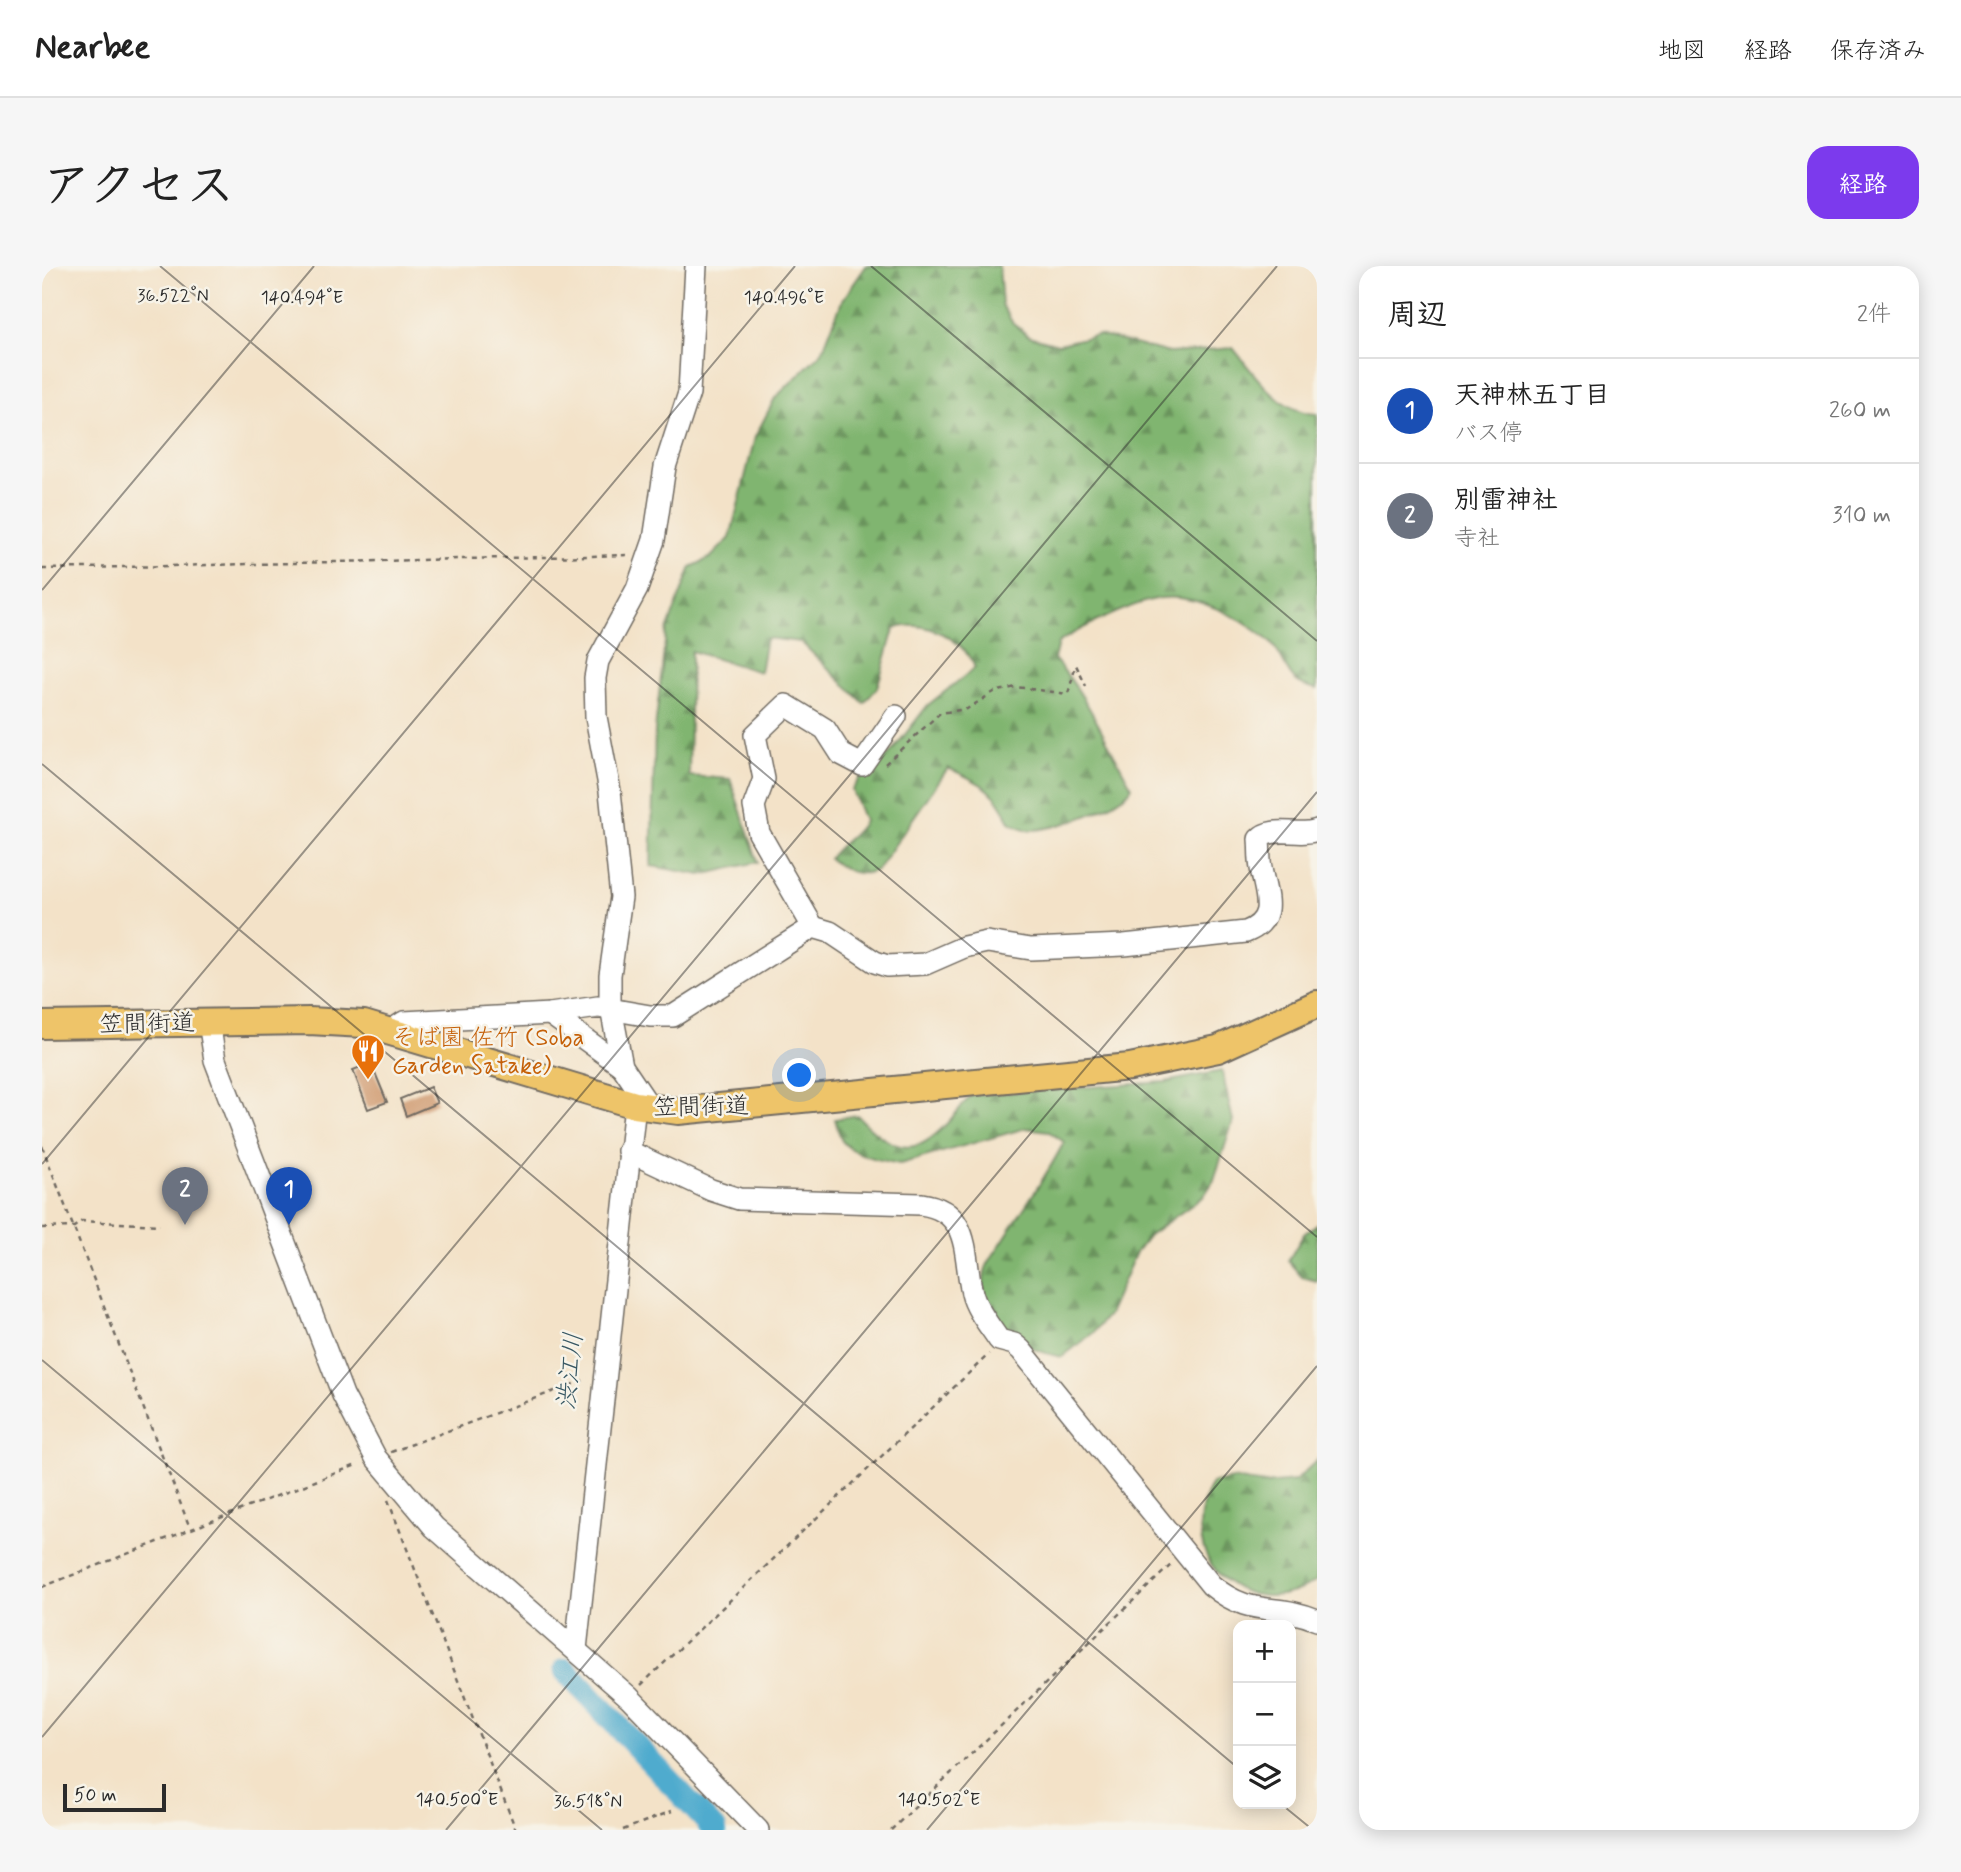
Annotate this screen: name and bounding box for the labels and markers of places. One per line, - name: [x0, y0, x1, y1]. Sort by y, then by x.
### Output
- place label: そば園 佐竹 (Soba Garden Satake): [392, 1023, 584, 1082]
- restaurant icon: そば園 佐竹 (Soba Garden Satake): [349, 1032, 387, 1081]
- pin: 2: [162, 1167, 208, 1225]
- pin: 1: [266, 1167, 312, 1225]

